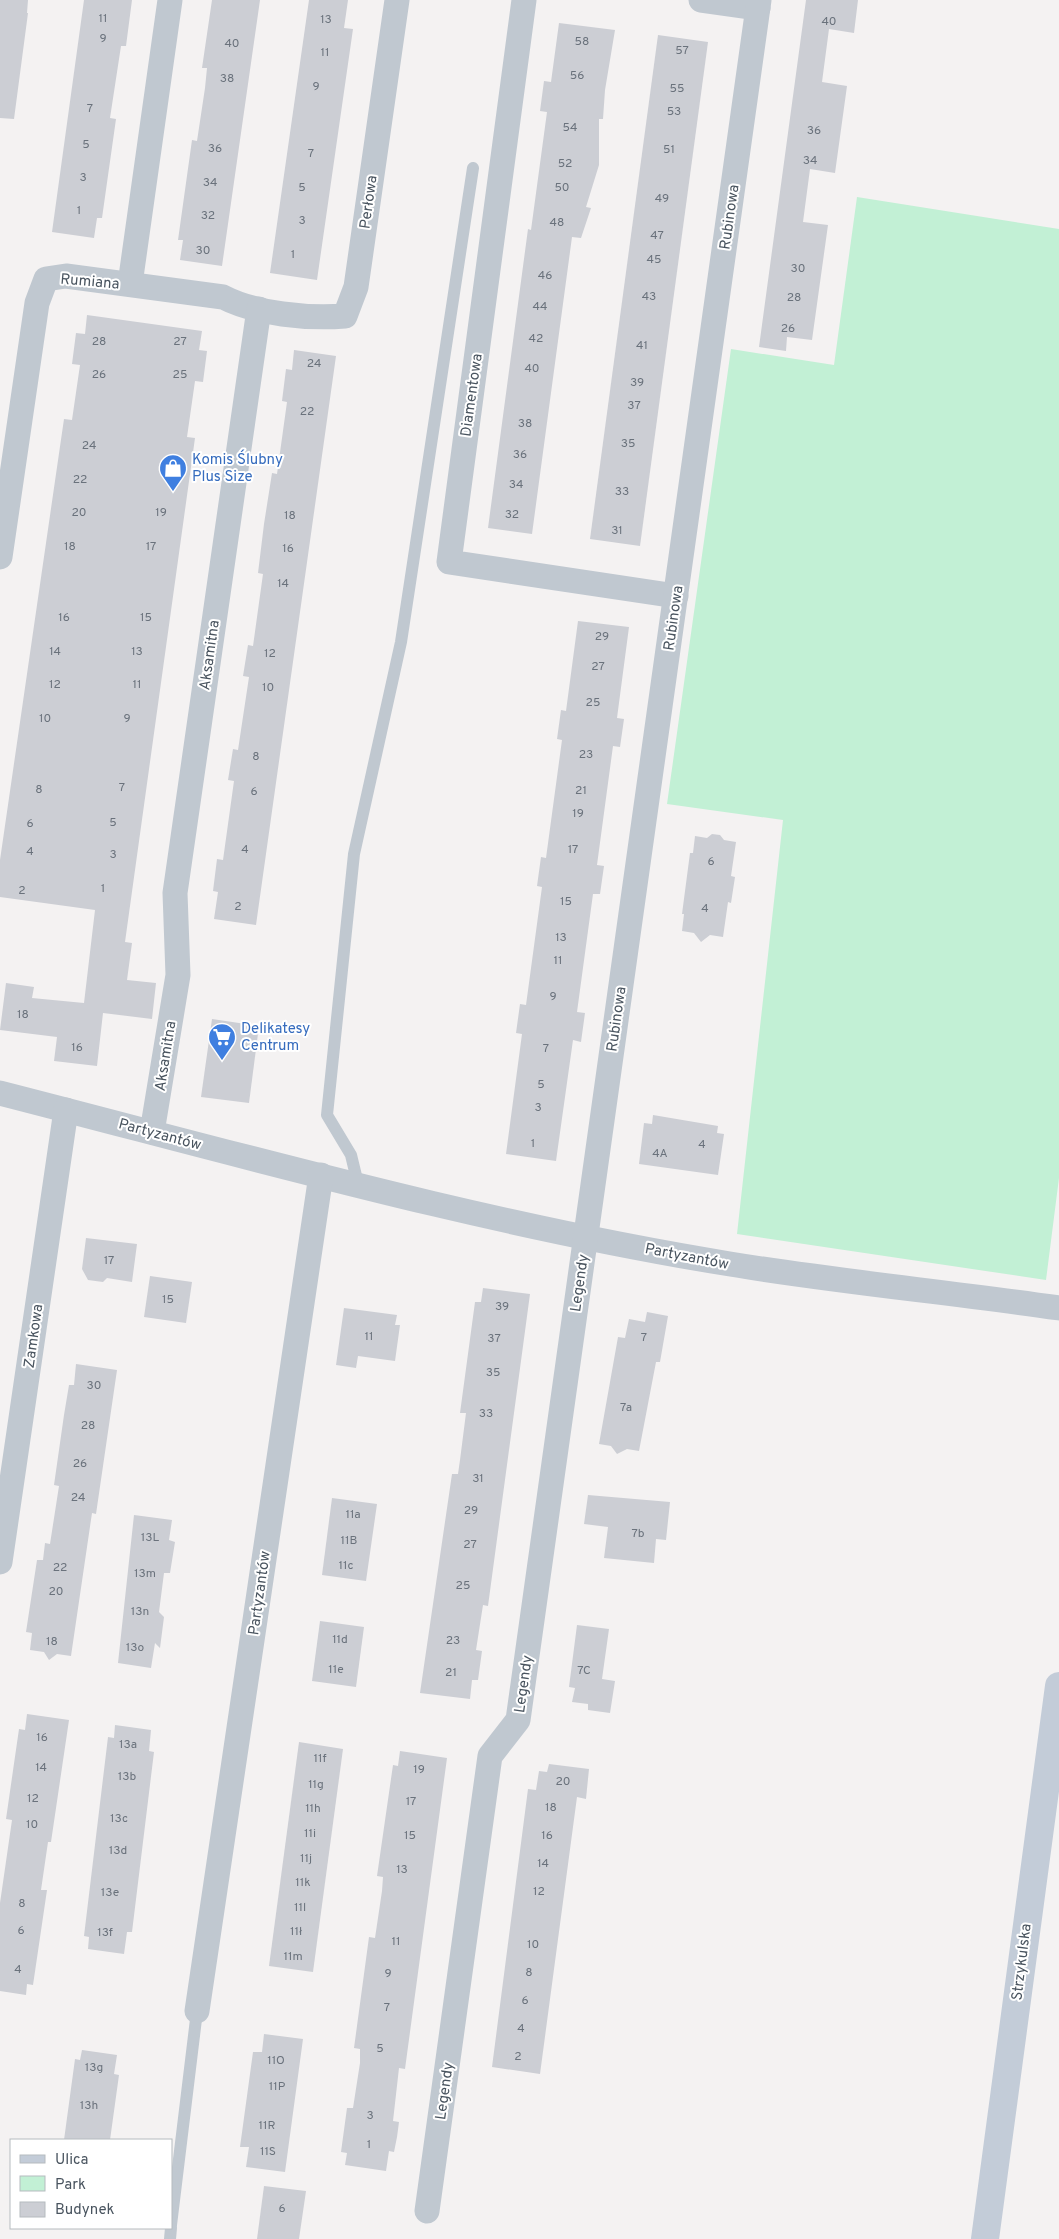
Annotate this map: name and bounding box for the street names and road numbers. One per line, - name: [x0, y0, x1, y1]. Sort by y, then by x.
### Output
- street label: Perłowa: [356, 174, 383, 230]
- street label: Rubinowa: [716, 183, 744, 251]
- street label: Rumiana: [59, 270, 120, 295]
- street label: Diamentowa: [457, 352, 488, 438]
- street label: Rubinowa: [660, 584, 688, 652]
- street label: Aksamitna: [196, 619, 225, 692]
- street label: Rubinowa: [603, 985, 631, 1053]
- street label: Aksamitna: [152, 1020, 181, 1093]
- street label: Partyzantów: [116, 1115, 203, 1156]
- street label: Partyzantów: [643, 1240, 730, 1275]
- street label: Legendy: [567, 1253, 594, 1313]
- street label: Zamkowa: [21, 1303, 48, 1370]
- street label: Partyzantów: [245, 1550, 276, 1637]
- street label: Legendy: [511, 1654, 538, 1714]
- street label: Strzykulska: [1008, 1923, 1037, 2002]
- street label: Legendy: [432, 2061, 459, 2121]

